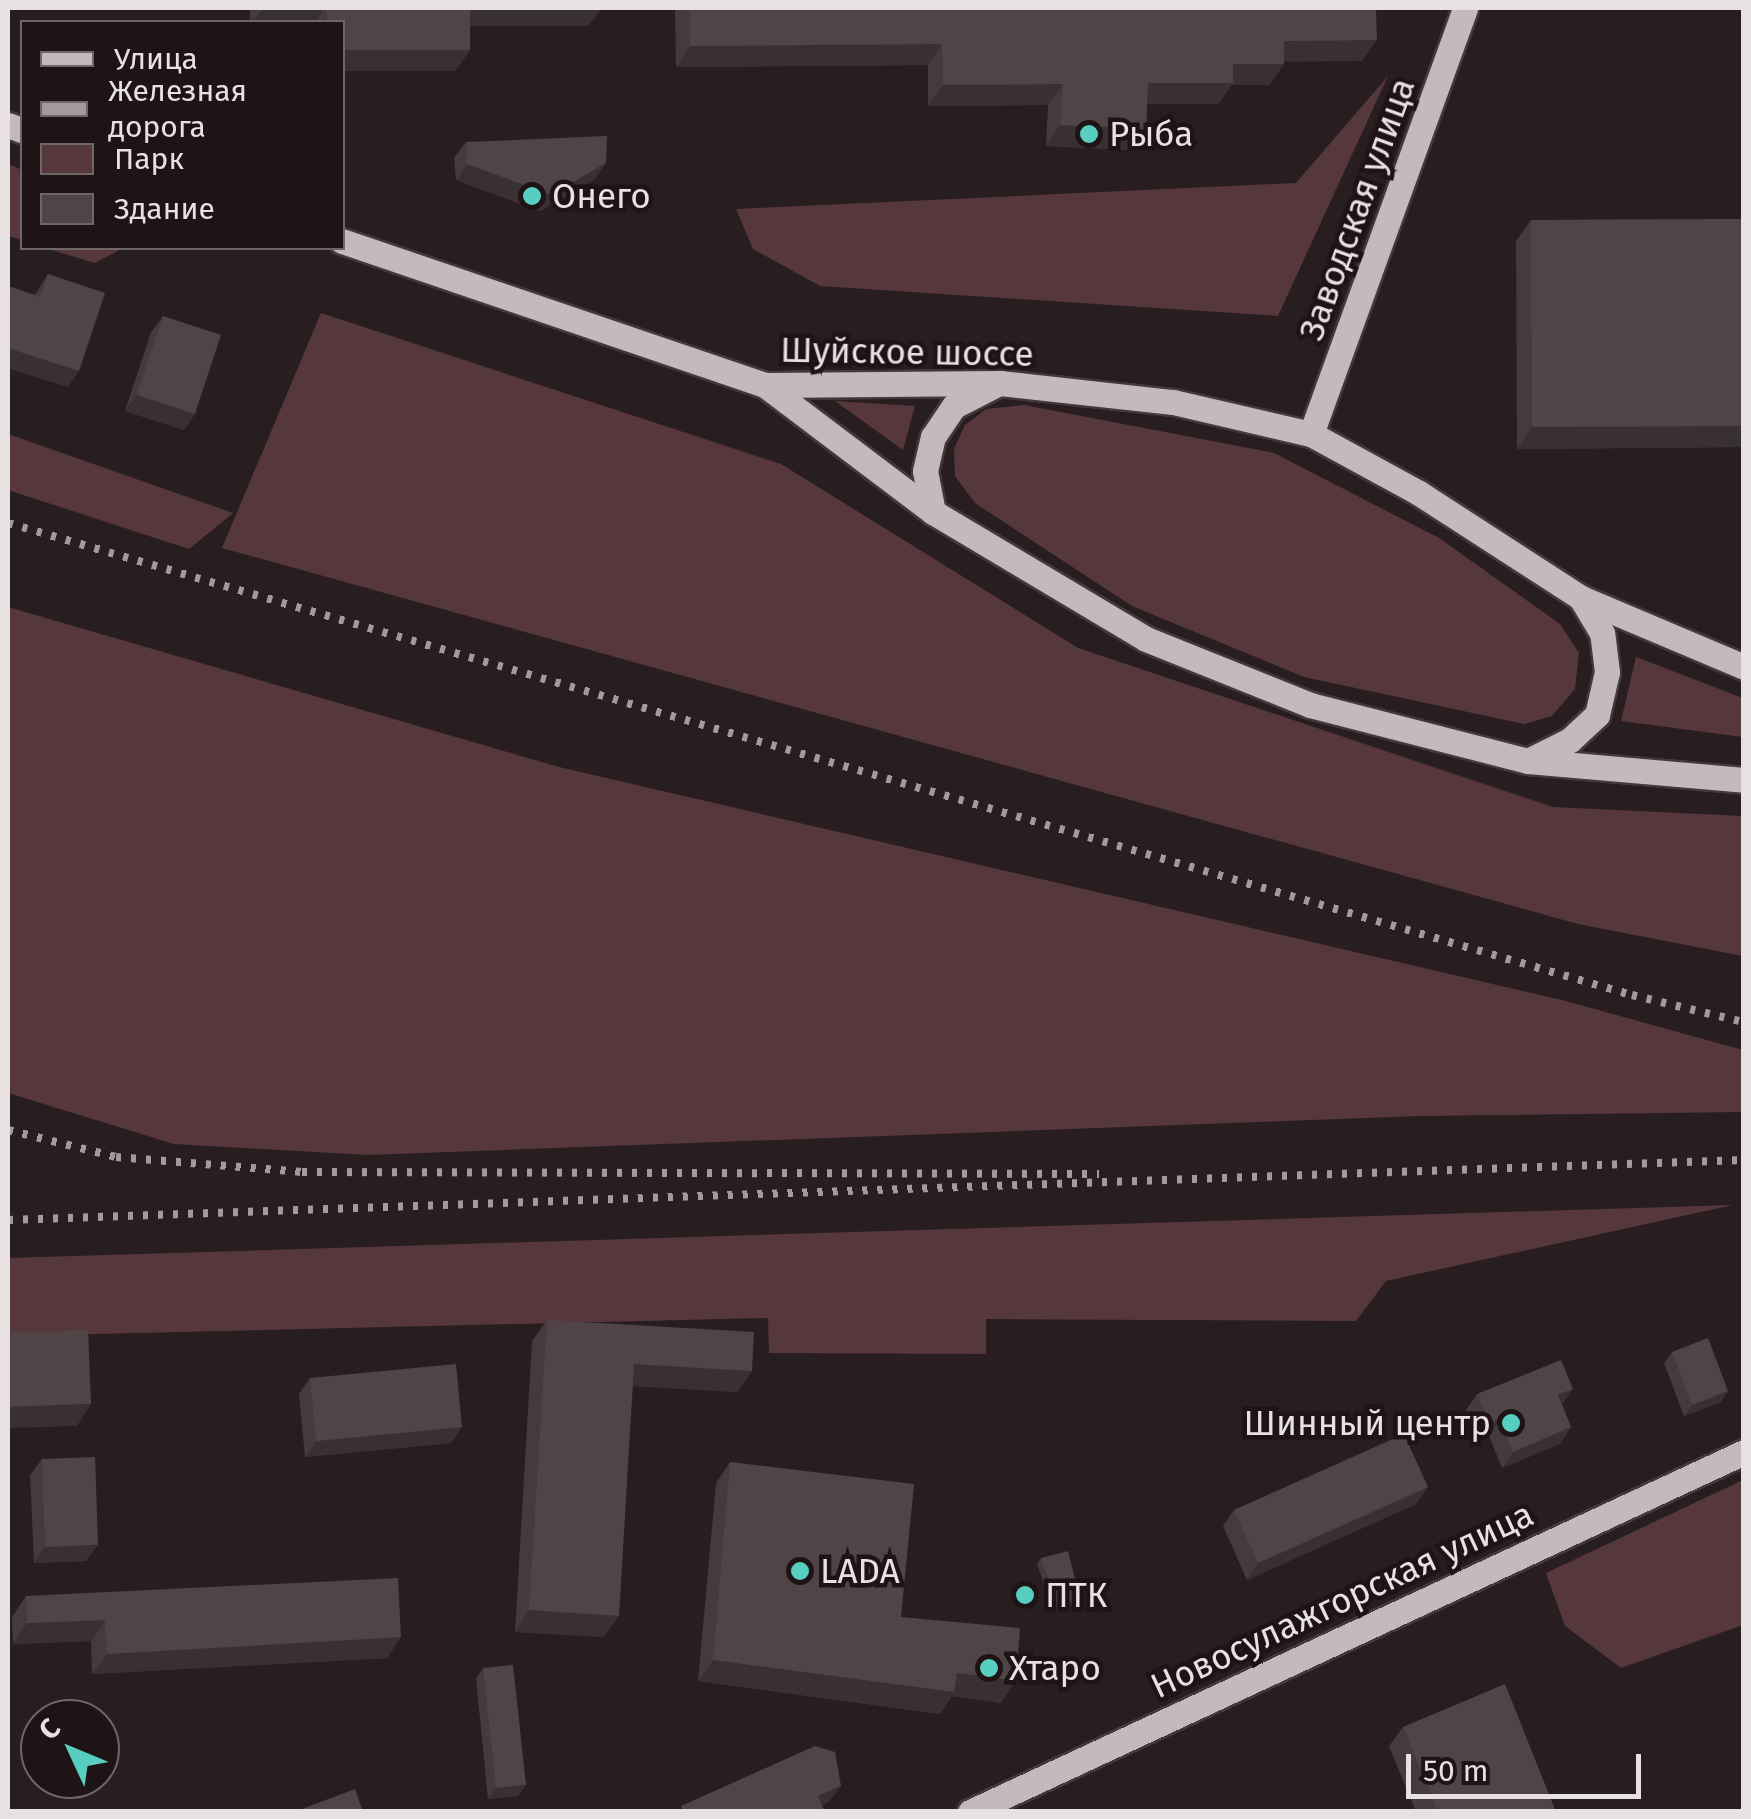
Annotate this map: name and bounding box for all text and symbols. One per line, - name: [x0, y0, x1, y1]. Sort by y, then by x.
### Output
- legend: [20, 20, 345, 250]
- text: Улица: [114, 41, 198, 77]
- street label: Заводская улица: [1290, 72, 1424, 346]
- text: Железная дорога: [108, 73, 247, 145]
- place label: Рыба: [1109, 113, 1193, 155]
- marker: Рыба: [1078, 123, 1100, 145]
- text: Парк: [114, 141, 184, 177]
- place label: Онего: [552, 175, 651, 217]
- marker: Онего: [521, 185, 543, 207]
- text: Здание: [114, 191, 215, 227]
- street label: Шуйское шоссе: [780, 329, 1034, 375]
- place label: Шинный центр: [1244, 1402, 1491, 1444]
- marker: Шинный центр: [1500, 1412, 1522, 1434]
- street label: Новосулажгорская улица: [1144, 1493, 1540, 1707]
- place label: LADA: [820, 1550, 900, 1592]
- marker: LADA: [789, 1560, 811, 1582]
- place label: ПТК: [1045, 1574, 1107, 1616]
- marker: ПТК: [1014, 1584, 1036, 1606]
- place label: Хтаро: [1009, 1647, 1101, 1689]
- marker: Хтаро: [978, 1657, 1000, 1679]
- north arrow: [20, 1699, 120, 1799]
- text: С: [32, 1712, 67, 1746]
- scale bar: [1411, 1734, 1646, 1796]
- text: 50 m: [1423, 1753, 1488, 1789]

